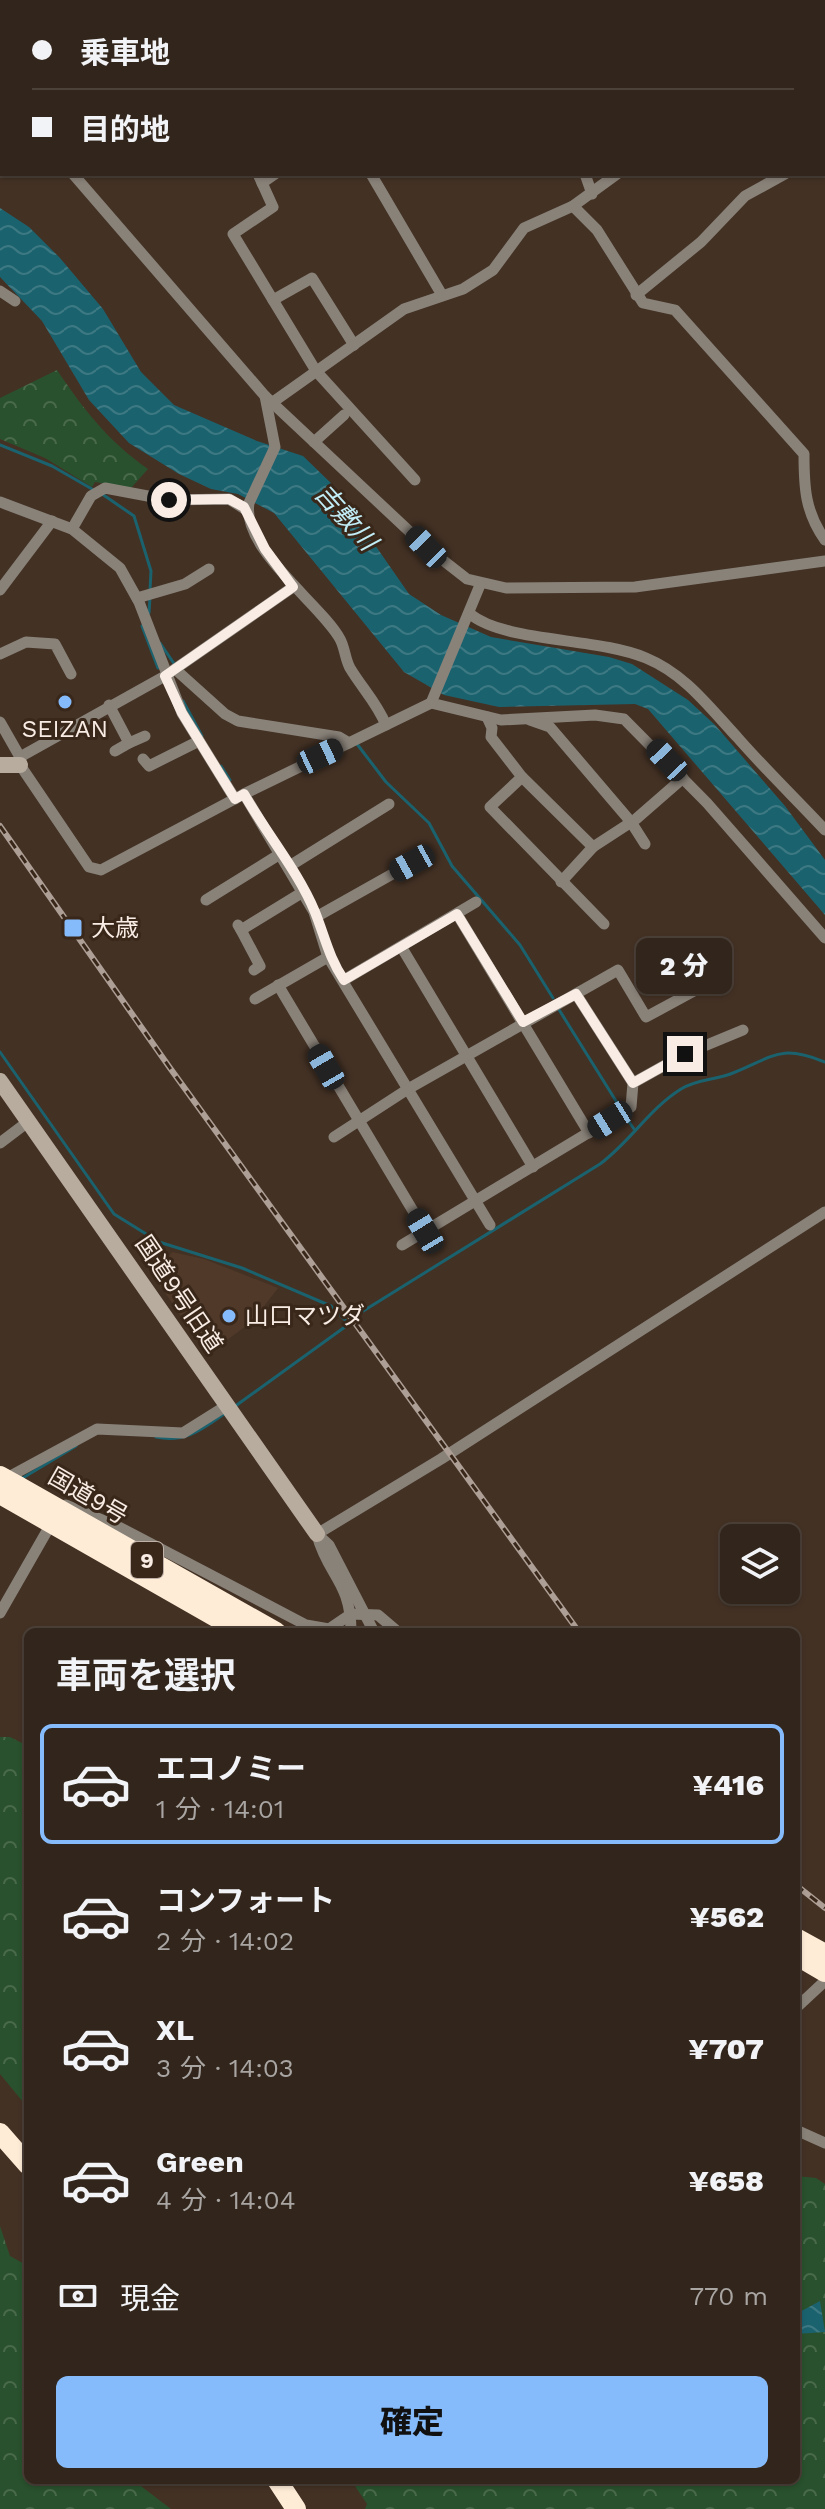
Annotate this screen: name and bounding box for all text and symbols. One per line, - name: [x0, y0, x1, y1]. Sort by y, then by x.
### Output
- text: 乗車地: [80, 35, 170, 70]
- text: 目的地: [80, 112, 170, 147]
- water label: 吉敷川: [309, 478, 385, 558]
- route start: [151, 482, 187, 518]
- car: [401, 521, 451, 573]
- marker: SEIZAN: [56, 693, 74, 711]
- place label: SEIZAN: [22, 715, 108, 743]
- car: [642, 734, 692, 786]
- car: [293, 735, 347, 777]
- car: [385, 841, 439, 885]
- place label: 大歳: [91, 914, 139, 942]
- marker: 大歳: [62, 917, 84, 939]
- callout: 2 分: [637, 938, 733, 994]
- text: 2 分: [660, 951, 708, 981]
- route end: [667, 1036, 703, 1072]
- car: [304, 1040, 348, 1094]
- car: [583, 1097, 637, 1143]
- car: [402, 1204, 448, 1258]
- street label: 国道9号旧道: [130, 1230, 228, 1358]
- place label: 山口マツダ: [245, 1302, 365, 1330]
- marker: 山口マツダ: [220, 1307, 238, 1325]
- street label: 国道9号: [43, 1462, 133, 1530]
- map controls: [720, 1524, 800, 1604]
- button: layers: [720, 1524, 800, 1604]
- road number: 9: [131, 1542, 163, 1578]
- text: 車両を選択: [56, 1655, 236, 1697]
- icon: car: [60, 1748, 132, 1820]
- text: エコノミー: [156, 1751, 306, 1786]
- text: ¥416: [693, 1767, 764, 1802]
- text: 1 分 · 14:01: [156, 1794, 284, 1824]
- icon: car: [60, 1880, 132, 1952]
- text: コンフォート: [156, 1883, 335, 1918]
- text: ¥562: [689, 1899, 764, 1934]
- text: 2 分 · 14:02: [156, 1926, 294, 1956]
- icon: car: [60, 2012, 132, 2084]
- text: XL: [156, 2012, 194, 2047]
- text: ¥707: [688, 2031, 764, 2066]
- text: 3 分 · 14:03: [156, 2053, 294, 2083]
- icon: car: [60, 2144, 132, 2216]
- text: Green: [156, 2144, 244, 2179]
- text: ¥658: [689, 2163, 764, 2198]
- text: 4 分 · 14:04: [156, 2185, 296, 2215]
- icon: cash: [56, 2274, 100, 2318]
- text: 現金: [120, 2281, 180, 2316]
- text: 770 m: [690, 2281, 768, 2311]
- button: 確定: [56, 2376, 768, 2468]

